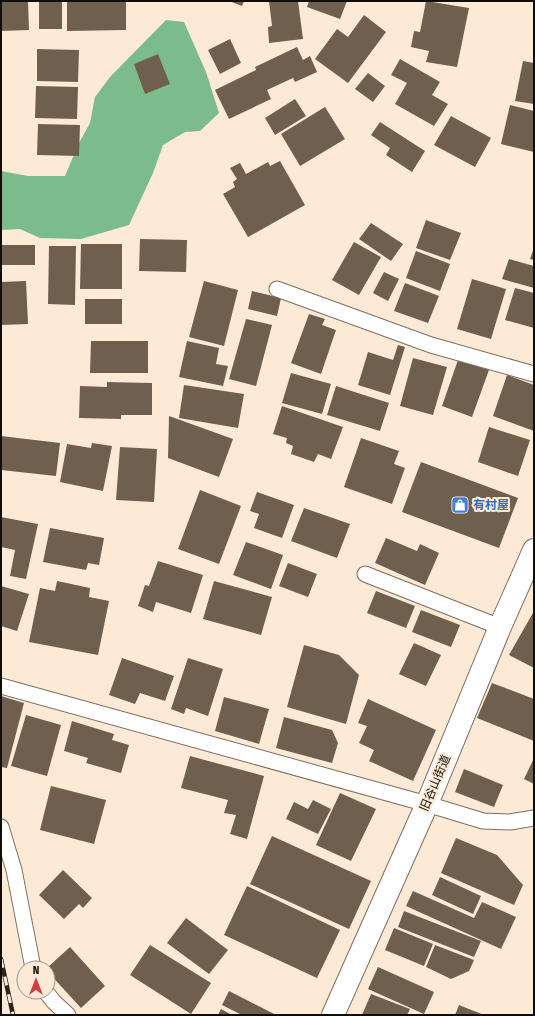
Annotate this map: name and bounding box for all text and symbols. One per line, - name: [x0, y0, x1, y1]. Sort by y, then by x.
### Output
- shop icon: 有村屋: [450, 495, 470, 515]
- place label: 有村屋: [473, 498, 509, 512]
- street label: 旧谷山街道: [417, 753, 453, 813]
- north arrow: [16, 960, 56, 1000]
- text: N: [33, 964, 39, 977]

